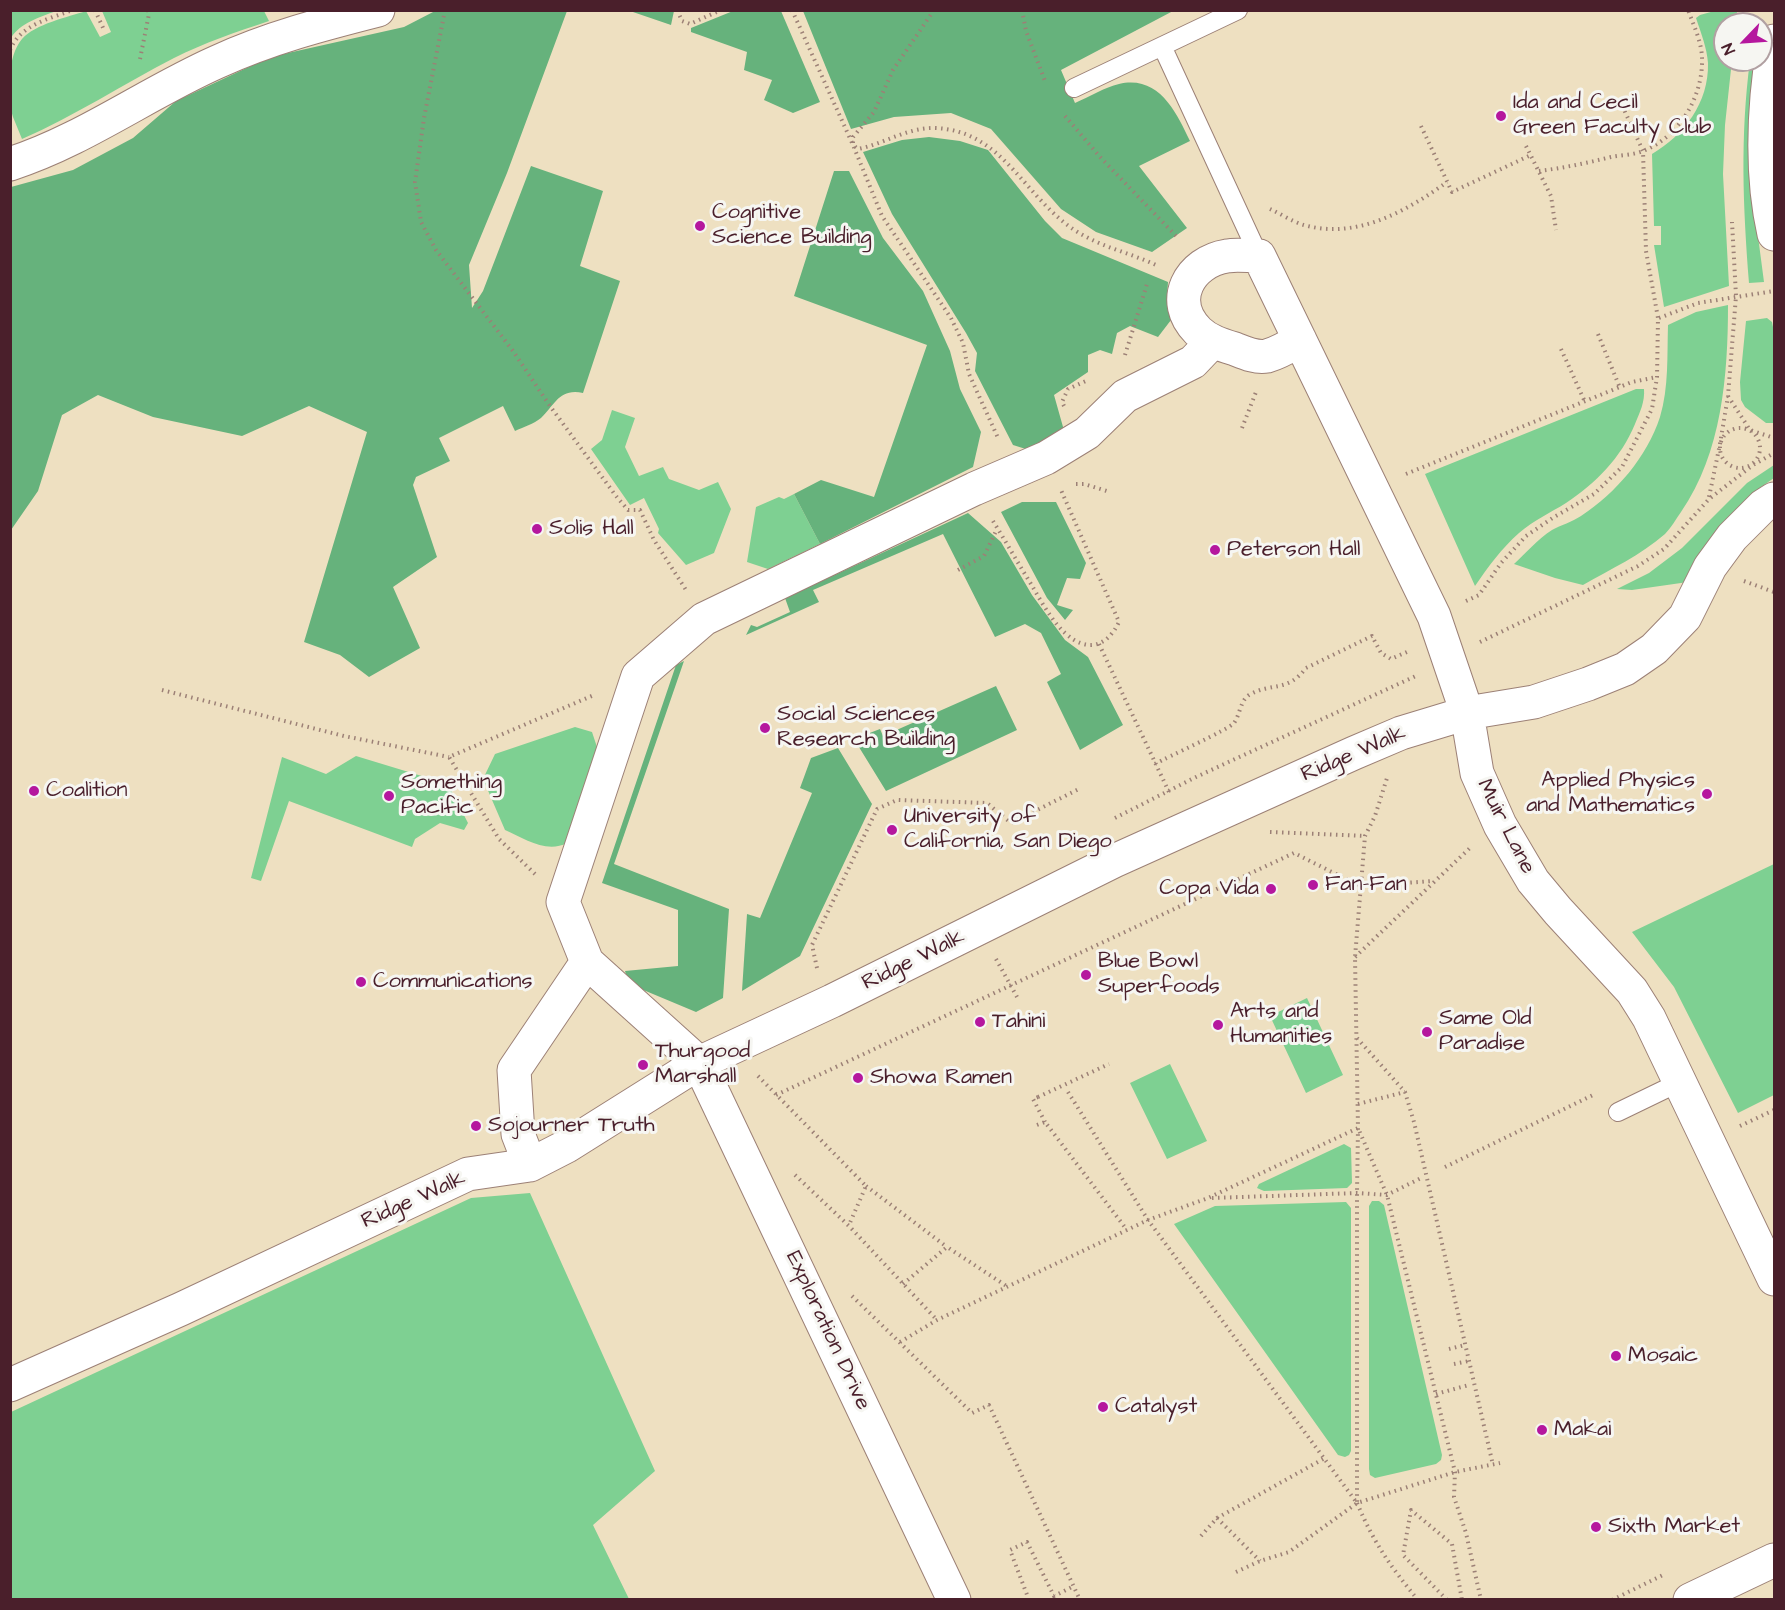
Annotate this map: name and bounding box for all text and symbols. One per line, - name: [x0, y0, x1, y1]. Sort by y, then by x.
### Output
- north arrow: [1713, 12, 1773, 72]
- text: N: [1716, 40, 1741, 58]
- place label: Ida and Cecil Green Faculty Club: [1513, 90, 1711, 142]
- marker: Ida and Cecil Green Faculty Club: [1494, 109, 1508, 123]
- place label: Cognitive Science Building: [712, 200, 871, 252]
- marker: Cognitive Science Building: [693, 219, 707, 233]
- place label: Solis Hall: [549, 516, 634, 542]
- marker: Solis Hall: [530, 522, 544, 536]
- place label: Peterson Hall: [1227, 537, 1361, 563]
- marker: Peterson Hall: [1208, 543, 1222, 557]
- place label: Social Sciences Research Building: [777, 702, 955, 754]
- marker: Social Sciences Research Building: [758, 721, 772, 735]
- street label: Ridge Walk: [1298, 721, 1410, 789]
- place label: Applied Physics and Mathematics: [1526, 768, 1695, 819]
- place label: Something Pacific: [401, 770, 502, 822]
- street label: Muir Lane: [1470, 775, 1540, 879]
- place label: Coalition: [46, 778, 128, 804]
- marker: Coalition: [27, 784, 41, 798]
- marker: Applied Physics and Mathematics: [1700, 787, 1714, 801]
- marker: Something Pacific: [382, 789, 396, 803]
- place label: University of California, San Diego: [904, 804, 1112, 855]
- marker: University of California, San Diego: [885, 823, 899, 837]
- place label: Fan-Fan: [1325, 872, 1407, 898]
- place label: Copa Vida: [1159, 876, 1259, 902]
- marker: Fan-Fan: [1306, 878, 1320, 892]
- marker: Copa Vida: [1264, 882, 1278, 896]
- street label: Ridge Walk: [858, 925, 970, 997]
- place label: Blue Bowl Superfoods: [1098, 949, 1220, 1000]
- marker: Blue Bowl Superfoods: [1079, 968, 1093, 982]
- place label: Communications: [373, 969, 532, 995]
- marker: Communications: [354, 975, 368, 989]
- place label: Arts and Humanities: [1230, 999, 1332, 1050]
- place label: Same Old Paradise: [1439, 1006, 1532, 1058]
- place label: Tahini: [992, 1009, 1045, 1035]
- marker: Tahini: [973, 1015, 987, 1029]
- marker: Arts and Humanities: [1211, 1018, 1225, 1032]
- marker: Same Old Paradise: [1420, 1025, 1434, 1039]
- place label: Thurgood Marshall: [655, 1039, 750, 1090]
- marker: Thurgood Marshall: [636, 1058, 650, 1072]
- place label: Showa Ramen: [870, 1065, 1012, 1091]
- marker: Showa Ramen: [851, 1071, 865, 1085]
- place label: Sojourner Truth: [488, 1113, 655, 1139]
- marker: Sojourner Truth: [469, 1119, 483, 1133]
- street label: Ridge Walk: [358, 1166, 470, 1236]
- street label: Exploration Drive: [779, 1247, 875, 1415]
- place label: Mosaic: [1628, 1343, 1698, 1369]
- marker: Mosaic: [1609, 1349, 1623, 1363]
- place label: Catalyst: [1115, 1394, 1197, 1420]
- marker: Catalyst: [1096, 1400, 1110, 1414]
- place label: Makai: [1554, 1417, 1611, 1443]
- marker: Makai: [1535, 1423, 1549, 1437]
- place label: Sixth Market: [1608, 1514, 1740, 1540]
- marker: Sixth Market: [1589, 1520, 1603, 1534]

